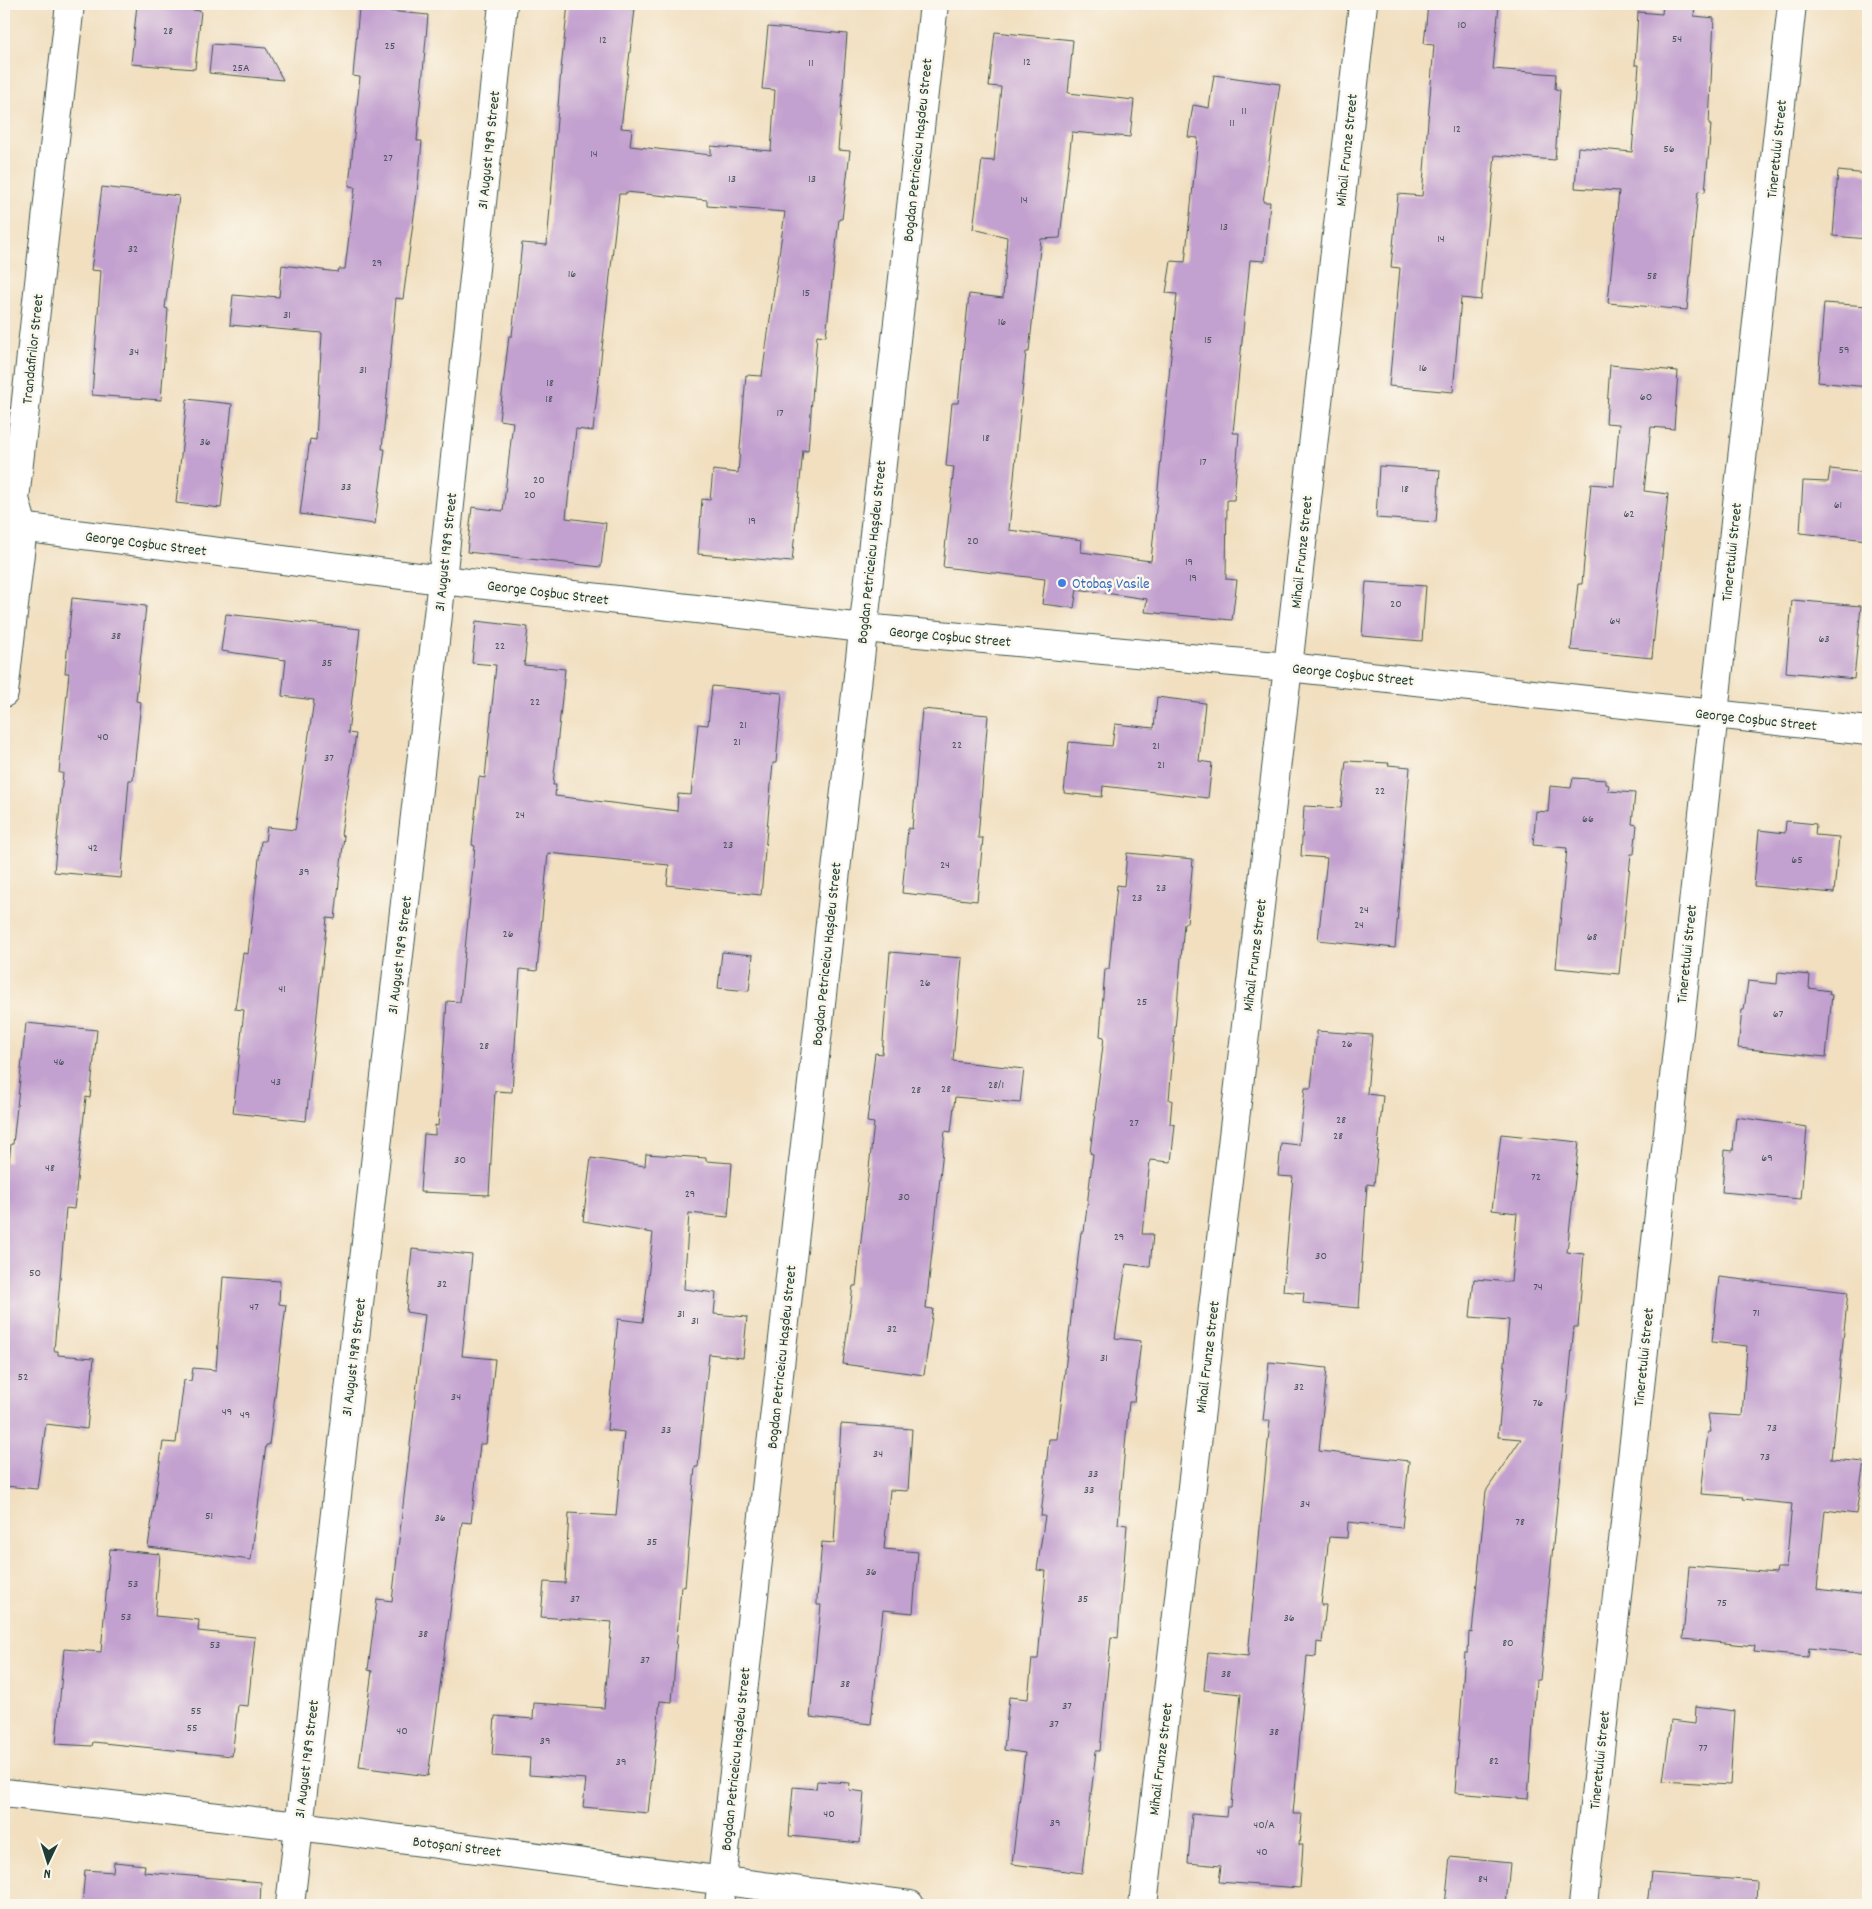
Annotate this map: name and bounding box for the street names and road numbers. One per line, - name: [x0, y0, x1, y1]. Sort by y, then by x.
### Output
- street label: Bogdan Petriceicu Hașdeu Street: [898, 57, 940, 243]
- street label: 31 August 1989 Street: [473, 89, 507, 211]
- street label: Mihail Frunze Street: [1331, 92, 1365, 208]
- street label: Tineretului Street: [1762, 98, 1794, 200]
- street label: Trandafirilor Street: [17, 293, 51, 405]
- street label: Bogdan Petriceicu Hașdeu Street: [852, 459, 894, 645]
- street label: 31 August 1989 Street: [430, 491, 464, 613]
- street label: Mihail Frunze Street: [1286, 494, 1320, 610]
- street label: Tineretului Street: [1717, 501, 1749, 603]
- street label: George Coșbuc Street: [84, 527, 208, 563]
- street label: George Coșbuc Street: [486, 576, 610, 612]
- street label: George Coșbuc Street: [888, 622, 1012, 654]
- street label: George Coșbuc Street: [1291, 659, 1415, 693]
- street label: George Coșbuc Street: [1694, 704, 1818, 738]
- street label: Bogdan Petriceicu Hașdeu Street: [807, 861, 849, 1047]
- street label: 31 August 1989 Street: [383, 894, 419, 1016]
- street label: Mihail Frunze Street: [1238, 897, 1274, 1013]
- street label: Tineretului Street: [1672, 903, 1704, 1005]
- street label: Bogdan Petriceicu Hașdeu Street: [762, 1264, 804, 1450]
- street label: 31 August 1989 Street: [337, 1296, 373, 1418]
- street label: Mihail Frunze Street: [1191, 1299, 1227, 1415]
- street label: Tineretului Street: [1629, 1306, 1661, 1408]
- street label: Bogdan Petriceicu Hașdeu Street: [716, 1666, 758, 1852]
- street label: 31 August 1989 Street: [290, 1698, 326, 1820]
- street label: Mihail Frunze Street: [1144, 1701, 1180, 1817]
- street label: Tineretului Street: [1585, 1709, 1617, 1811]
- street label: Botoșani Street: [411, 1832, 503, 1864]

